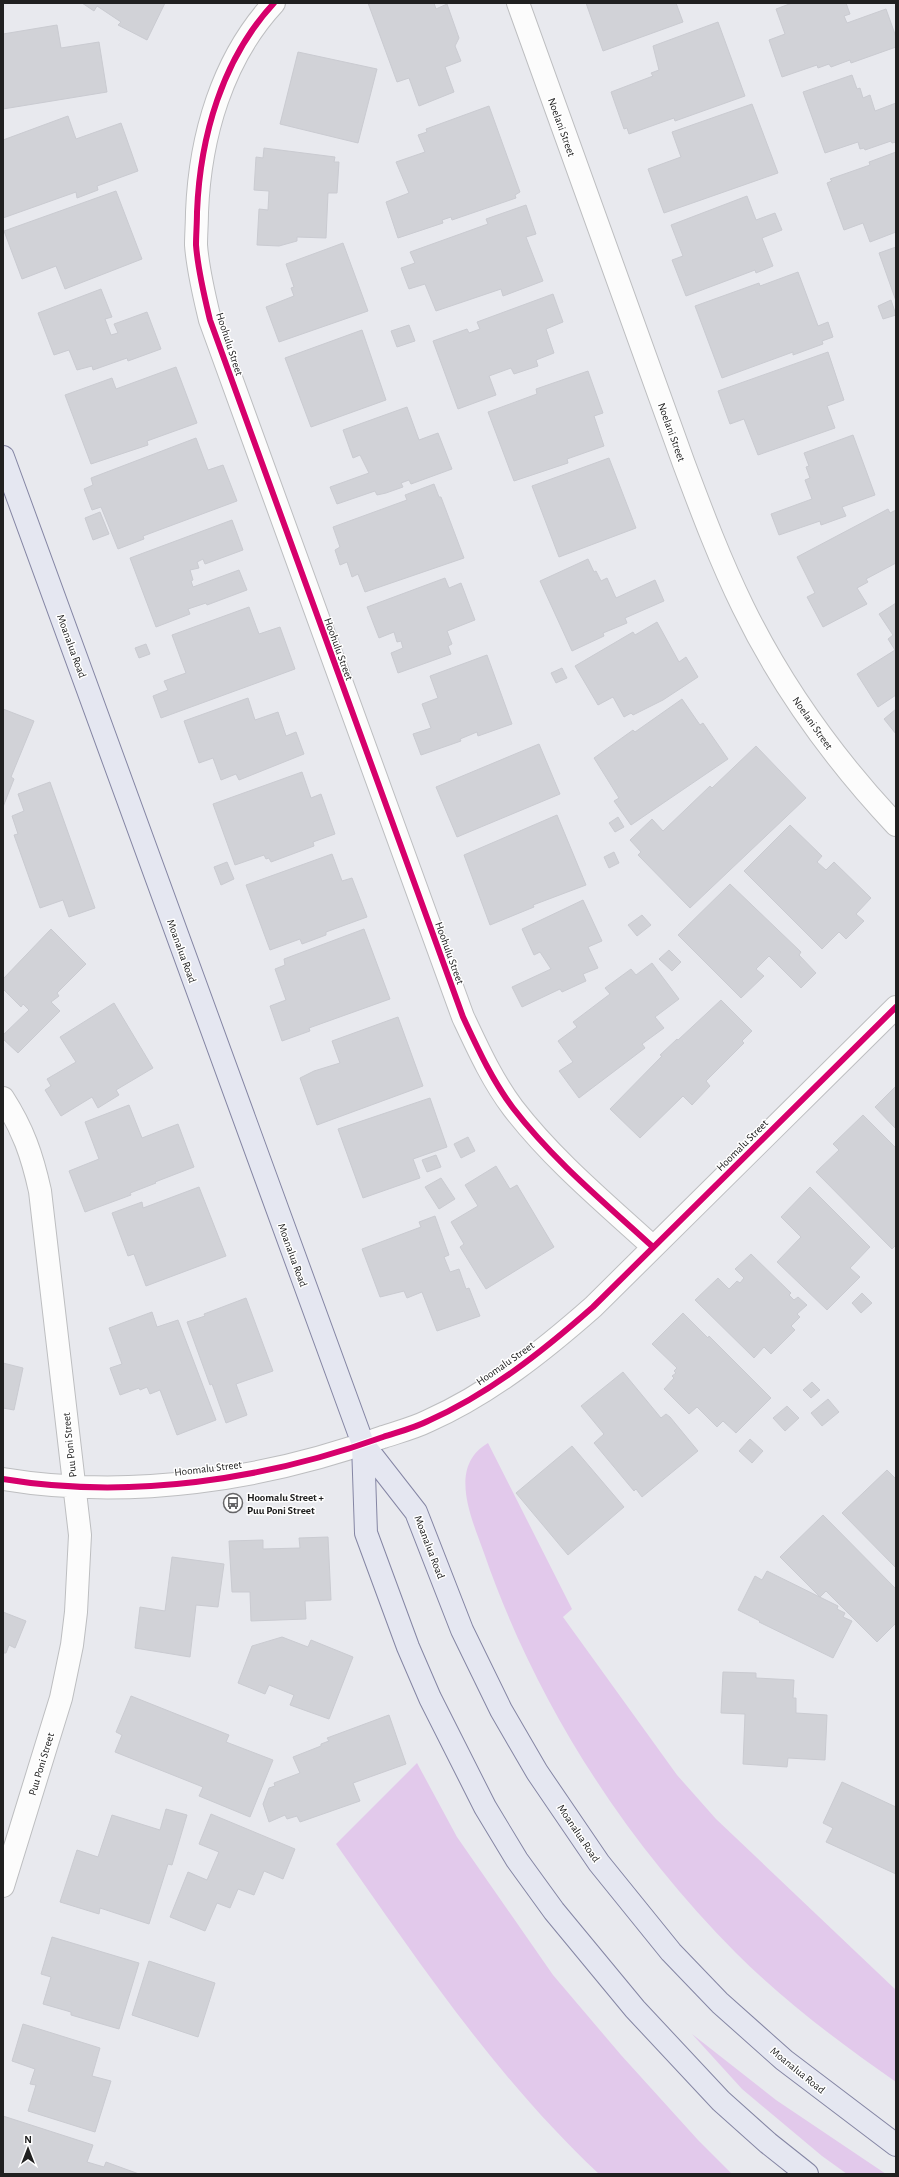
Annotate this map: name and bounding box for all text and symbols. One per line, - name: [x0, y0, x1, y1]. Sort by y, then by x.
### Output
- street label: Noelani Street: [546, 96, 577, 158]
- street label: Hoohulu Street: [214, 311, 245, 377]
- street label: Noelani Street: [656, 401, 687, 463]
- street label: Moanalua Road: [55, 613, 88, 680]
- street label: Hoohulu Street: [322, 617, 355, 682]
- street label: Noelani Street: [790, 695, 835, 752]
- street label: Moanalua Road: [165, 918, 198, 985]
- street label: Hoohulu Street: [433, 921, 466, 986]
- street label: Hoomalu Street: [714, 1117, 771, 1173]
- street label: Moanalua Road: [276, 1222, 309, 1289]
- street label: Hoomalu Street: [474, 1339, 537, 1387]
- street label: Puu Poni Street: [61, 1411, 78, 1478]
- street label: Hoomalu Street: [174, 1459, 243, 1478]
- bus stop icon: Hoomalu Street + Puu Poni Street: [222, 1492, 244, 1514]
- place label: Hoomalu Street + Puu Poni Street: [247, 1492, 324, 1516]
- street label: Moanalua Road: [412, 1514, 447, 1581]
- street label: Puu Poni Street: [27, 1731, 56, 1797]
- street label: Moanalua Road: [555, 1803, 602, 1864]
- street label: Moanalua Road: [768, 2045, 827, 2096]
- north arrow: [8, 2129, 48, 2169]
- text: N: [24, 2134, 32, 2145]

